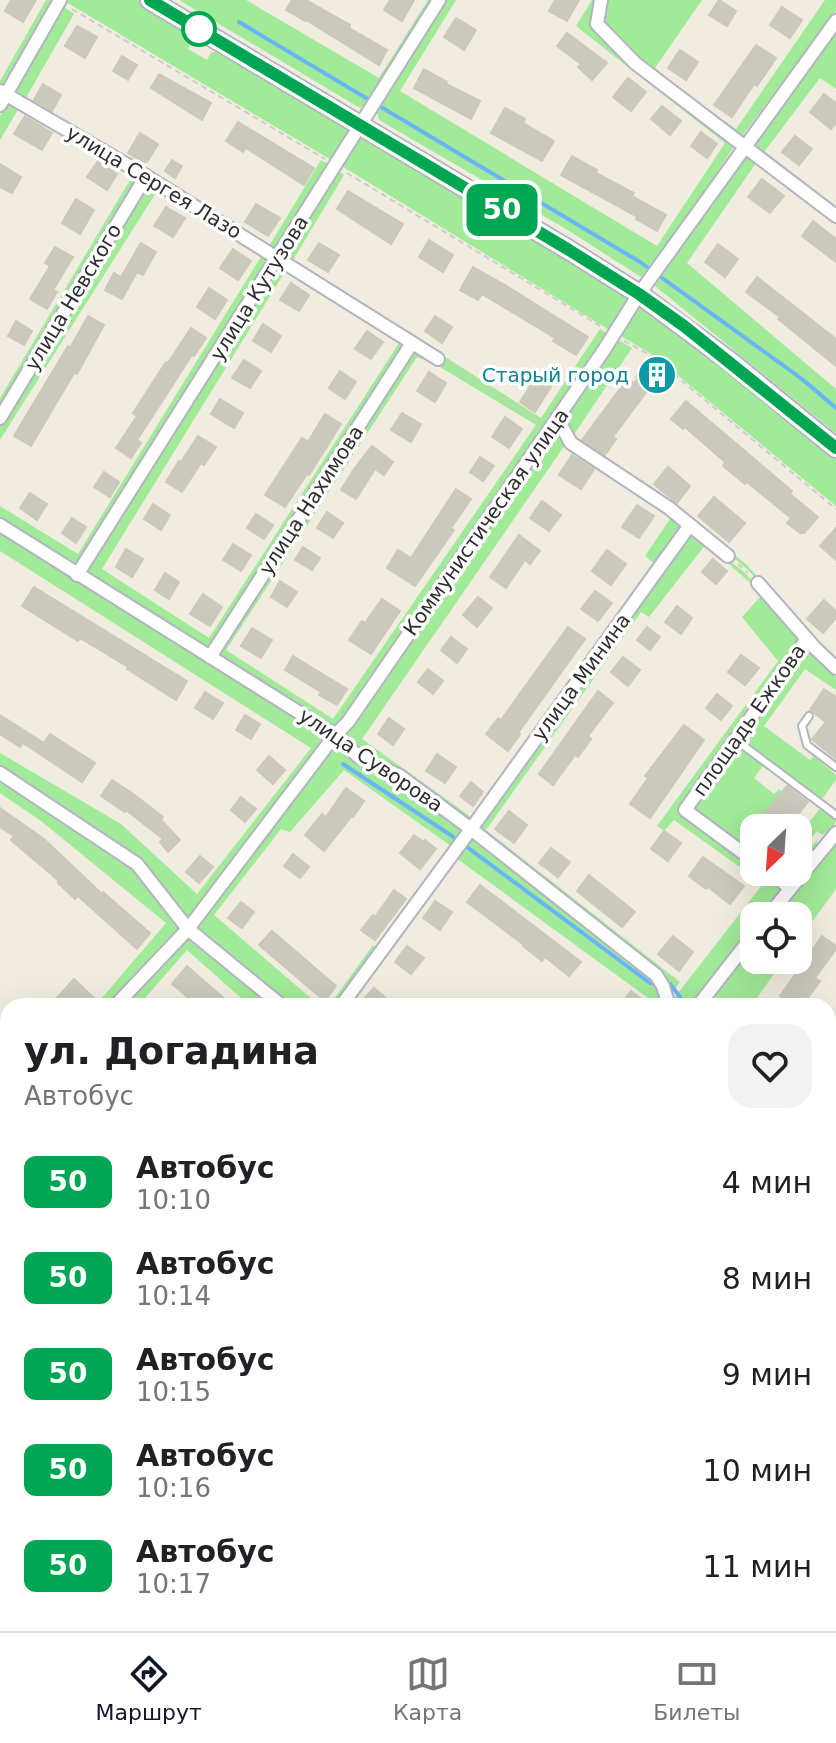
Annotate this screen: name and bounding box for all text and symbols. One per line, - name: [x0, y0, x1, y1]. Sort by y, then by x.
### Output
- unlabelled marker: [182, 12, 216, 46]
- street label: улица Сергея Лазо: [62, 120, 246, 244]
- line badge: 50: [466, 184, 538, 236]
- text: 50: [483, 193, 521, 226]
- street label: улица Кутузова: [205, 211, 313, 365]
- street label: улица Невского: [20, 219, 126, 375]
- building icon: Старый город: [636, 354, 678, 396]
- place label: Старый город: [482, 363, 629, 387]
- street label: Коммунистическая улица: [398, 404, 574, 640]
- street label: улица Нахимова: [254, 421, 368, 579]
- street label: улица Минина: [527, 609, 635, 745]
- street label: площадь Ежкова: [687, 639, 811, 801]
- street label: улица Суворова: [294, 703, 448, 817]
- north arrow: [740, 814, 812, 886]
- map controls: [740, 814, 812, 974]
- button: locate: [740, 902, 812, 974]
- button: heart: [728, 1024, 812, 1108]
- text: ул. Догадина: [24, 1029, 319, 1073]
- text: Автобус: [24, 1081, 134, 1111]
- text: Автобус: [136, 1150, 275, 1185]
- text: 50: [49, 1165, 87, 1198]
- text: 4 мин: [722, 1165, 812, 1200]
- text: 10:10: [136, 1185, 211, 1215]
- text: Автобус: [136, 1246, 275, 1281]
- text: 50: [49, 1261, 87, 1294]
- text: 8 мин: [722, 1261, 812, 1296]
- text: 10:14: [136, 1281, 211, 1311]
- text: Автобус: [136, 1342, 275, 1377]
- text: 50: [49, 1357, 87, 1390]
- text: 9 мин: [722, 1357, 812, 1392]
- text: 10:15: [136, 1377, 211, 1407]
- text: Автобус: [136, 1438, 275, 1473]
- text: 50: [49, 1453, 87, 1486]
- text: 10 мин: [703, 1453, 812, 1488]
- text: 10:16: [136, 1473, 211, 1503]
- text: Автобус: [136, 1534, 275, 1569]
- text: 50: [49, 1549, 87, 1582]
- text: 11 мин: [703, 1549, 812, 1584]
- text: 10:17: [136, 1569, 211, 1599]
- tab: Маршрут: [96, 1652, 202, 1725]
- tab: Карта: [393, 1652, 462, 1725]
- tab: Билеты: [653, 1652, 740, 1725]

